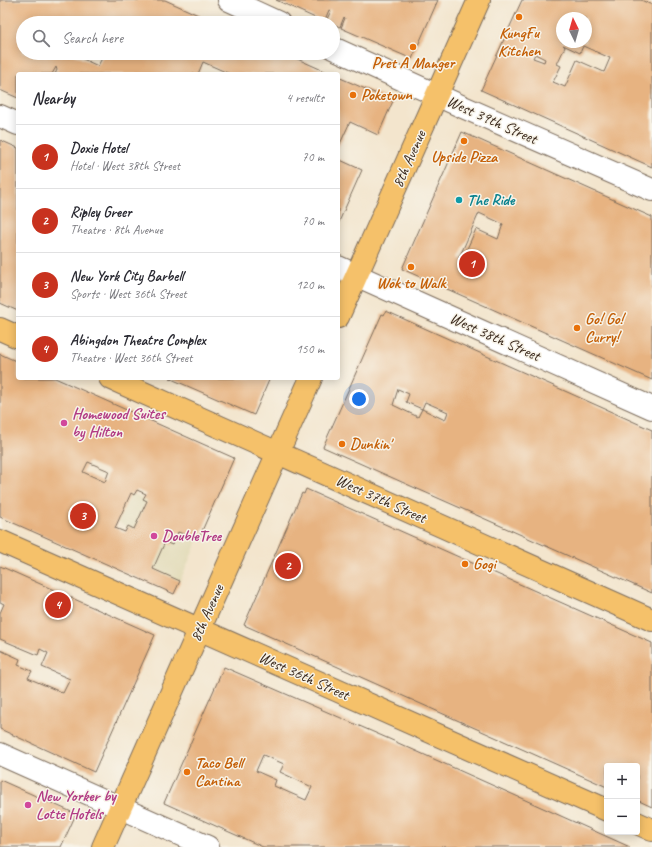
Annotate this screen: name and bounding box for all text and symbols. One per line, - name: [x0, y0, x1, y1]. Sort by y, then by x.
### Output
- marker: KungFu Kitchen: [514, 12, 524, 22]
- north arrow: [556, 12, 592, 48]
- search box: [16, 16, 340, 60]
- place label: KungFu Kitchen: [498, 23, 541, 61]
- icon: search: [30, 27, 52, 49]
- text: Search here: [62, 29, 123, 48]
- marker: Pret A Manger: [408, 42, 418, 52]
- place label: Pret A Manger: [372, 53, 456, 73]
- place label: Poketown: [361, 85, 412, 105]
- text: Nearby: [32, 88, 75, 109]
- text: 4 results: [286, 90, 324, 106]
- marker: Poketown: [348, 90, 358, 100]
- street label: West 39th Street: [444, 91, 542, 150]
- street label: 8th Avenue: [388, 126, 431, 191]
- marker: Upside Pizza: [459, 136, 469, 146]
- text: Doxie Hotel: [70, 139, 128, 158]
- place label: Upside Pizza: [431, 147, 499, 167]
- text: 1: [42, 149, 48, 165]
- text: 70 m: [302, 149, 324, 165]
- text: Hotel · West 38th Street: [70, 158, 180, 174]
- place label: The Ride: [467, 190, 516, 210]
- marker: The Ride: [454, 195, 464, 205]
- text: Ripley Greer: [70, 203, 131, 222]
- text: 2: [42, 213, 48, 229]
- text: 70 m: [302, 213, 324, 229]
- text: Theatre · 8th Avenue: [70, 222, 163, 238]
- pin: 1: [459, 249, 485, 279]
- marker: Wok to Walk: [406, 262, 416, 272]
- text: New York City Barbell: [70, 267, 184, 286]
- place label: Wok to Walk: [376, 273, 448, 293]
- text: 3: [42, 277, 48, 293]
- text: 120 m: [296, 277, 324, 293]
- text: Sports · West 36th Street: [70, 286, 187, 302]
- street label: West 38th Street: [447, 308, 545, 367]
- place label: Go! Go! Curry!: [585, 309, 627, 347]
- marker: Go! Go! Curry!: [572, 323, 582, 333]
- text: Abingdon Theatre Complex: [70, 331, 206, 350]
- text: 4: [42, 341, 48, 357]
- text: 150 m: [296, 341, 324, 357]
- text: Theatre · West 36th Street: [70, 350, 192, 366]
- your location: [349, 389, 369, 409]
- place label: Homewood Suites by Hilton: [72, 404, 167, 442]
- marker: Homewood Suites by Hilton: [59, 418, 69, 428]
- place label: Dunkin': [350, 434, 394, 454]
- marker: Dunkin': [337, 439, 347, 449]
- street label: West 37th Street: [333, 470, 431, 529]
- pin: 3: [70, 501, 96, 531]
- place label: DoubleTree: [162, 526, 223, 546]
- marker: DoubleTree: [149, 531, 159, 541]
- pin: 2: [275, 551, 301, 581]
- place label: Gogi: [473, 554, 498, 574]
- marker: Gogi: [460, 559, 470, 569]
- street label: 8th Avenue: [186, 580, 229, 645]
- pin: 4: [45, 590, 71, 620]
- street label: West 36th Street: [256, 647, 354, 706]
- place label: Taco Bell Cantina: [195, 753, 246, 791]
- map controls: [604, 763, 640, 835]
- button: +: [604, 763, 640, 799]
- marker: Taco Bell Cantina: [182, 767, 192, 777]
- place label: New Yorker by Lotte Hotels: [36, 786, 117, 824]
- button: −: [604, 799, 640, 835]
- marker: New Yorker by Lotte Hotels: [23, 800, 33, 810]

